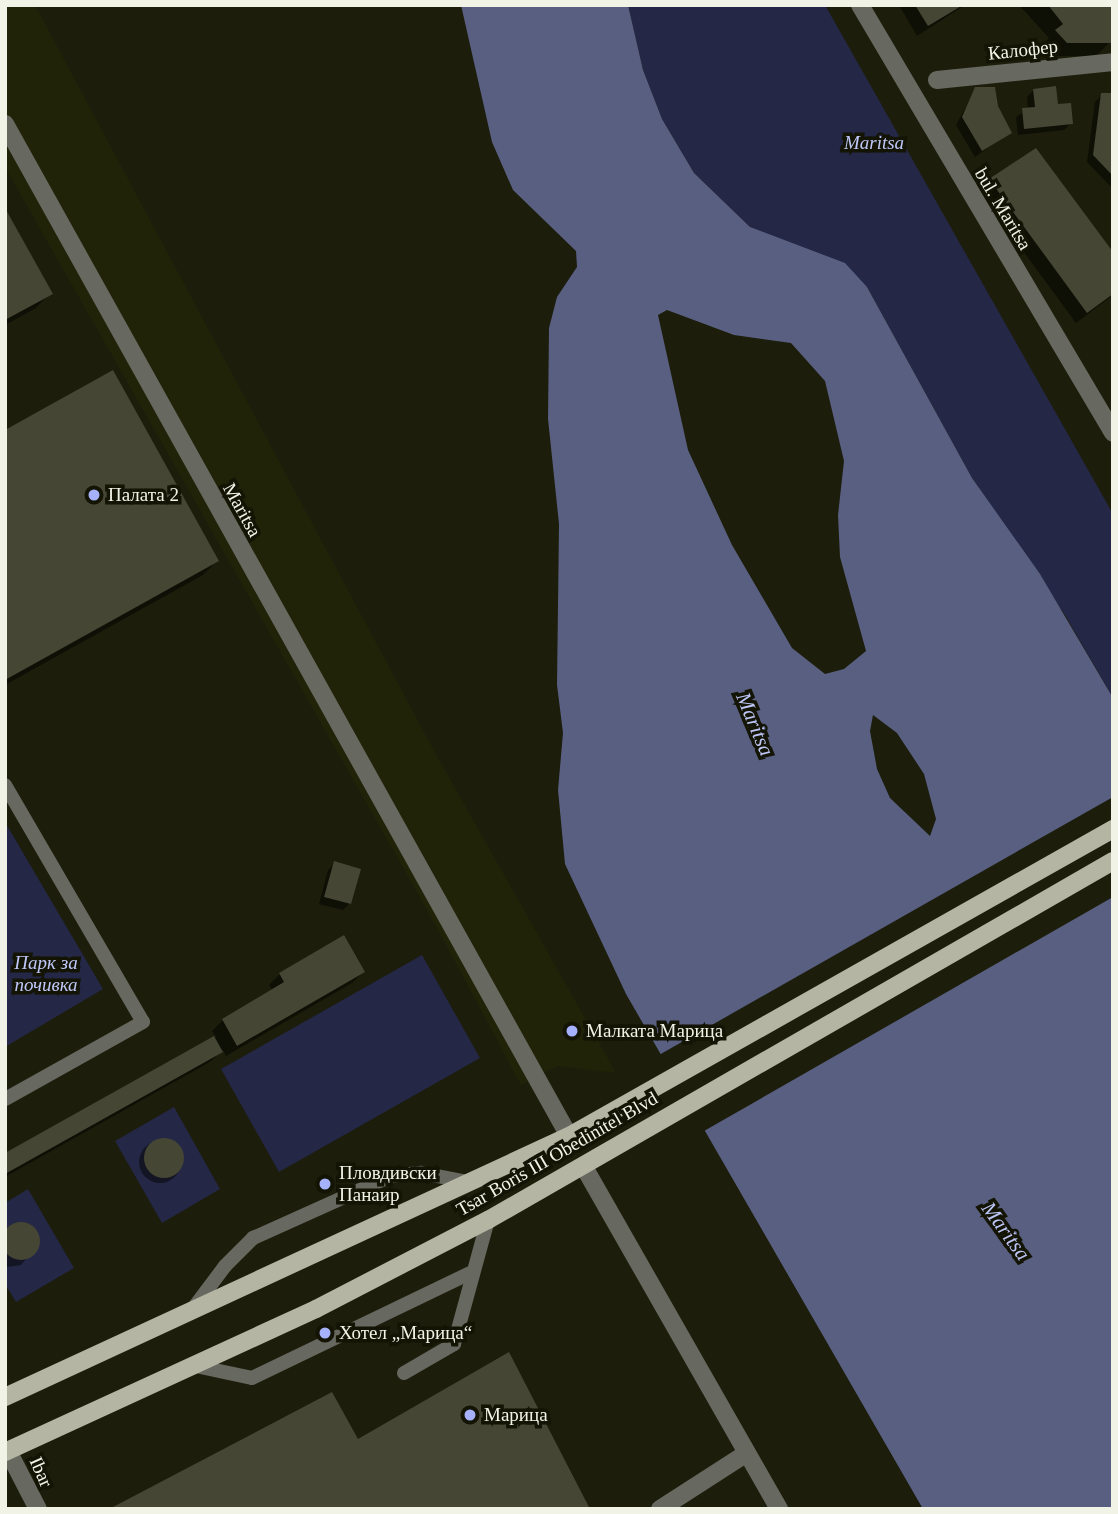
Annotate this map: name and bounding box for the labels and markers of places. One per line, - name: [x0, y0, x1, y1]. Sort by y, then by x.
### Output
- place label: Палата 2: [108, 484, 179, 506]
- marker: Палата 2: [86, 487, 102, 503]
- place label: Малката Марица: [586, 1020, 723, 1042]
- marker: Малката Марица: [564, 1023, 580, 1039]
- place label: Пловдивски Панаир: [339, 1162, 437, 1206]
- marker: Пловдивски Панаир: [317, 1176, 333, 1192]
- place label: Хотел „Марица“: [339, 1322, 472, 1344]
- marker: Хотел „Марица“: [317, 1325, 333, 1341]
- place label: Марица: [484, 1404, 548, 1426]
- marker: Марица: [462, 1407, 478, 1423]

